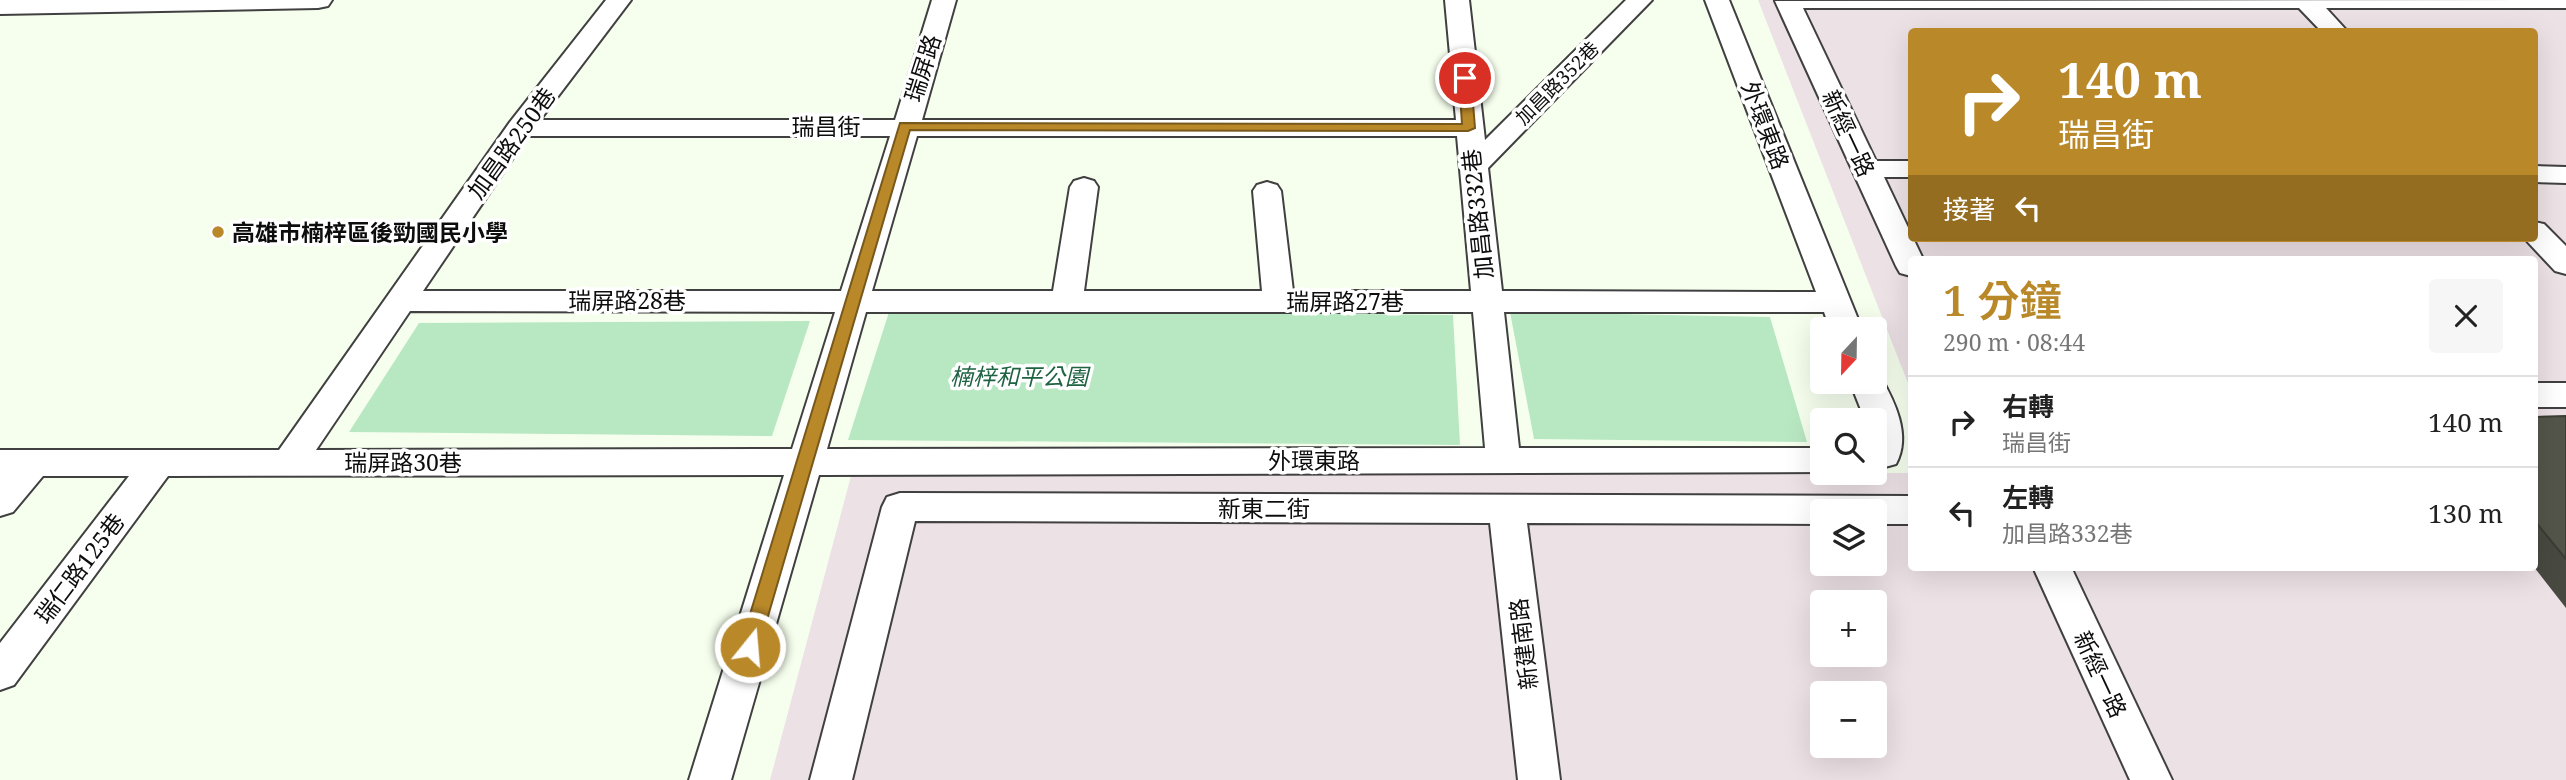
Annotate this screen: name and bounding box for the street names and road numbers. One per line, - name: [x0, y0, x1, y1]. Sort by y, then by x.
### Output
- street label: 瑞屏路: [896, 30, 948, 106]
- street label: 加昌路352巷: [1510, 36, 1604, 130]
- street label: 外環東路: [1735, 76, 1797, 174]
- street label: 加昌路250巷: [460, 81, 562, 205]
- street label: 新經一路: [1815, 85, 1883, 181]
- street label: 瑞昌街: [792, 110, 861, 142]
- street label: 加昌路332巷: [1454, 147, 1500, 281]
- street label: 瑞屏路28巷: [568, 284, 686, 316]
- street label: 瑞屏路27巷: [1286, 285, 1404, 317]
- street label: 外環東路: [1268, 444, 1360, 476]
- street label: 瑞屏路30巷: [344, 446, 462, 478]
- street label: 新東二街: [1218, 492, 1310, 524]
- street label: 瑞仁路125巷: [27, 506, 131, 630]
- street label: 新建南路: [1502, 596, 1544, 692]
- street label: 新經一路: [2067, 626, 2135, 722]

